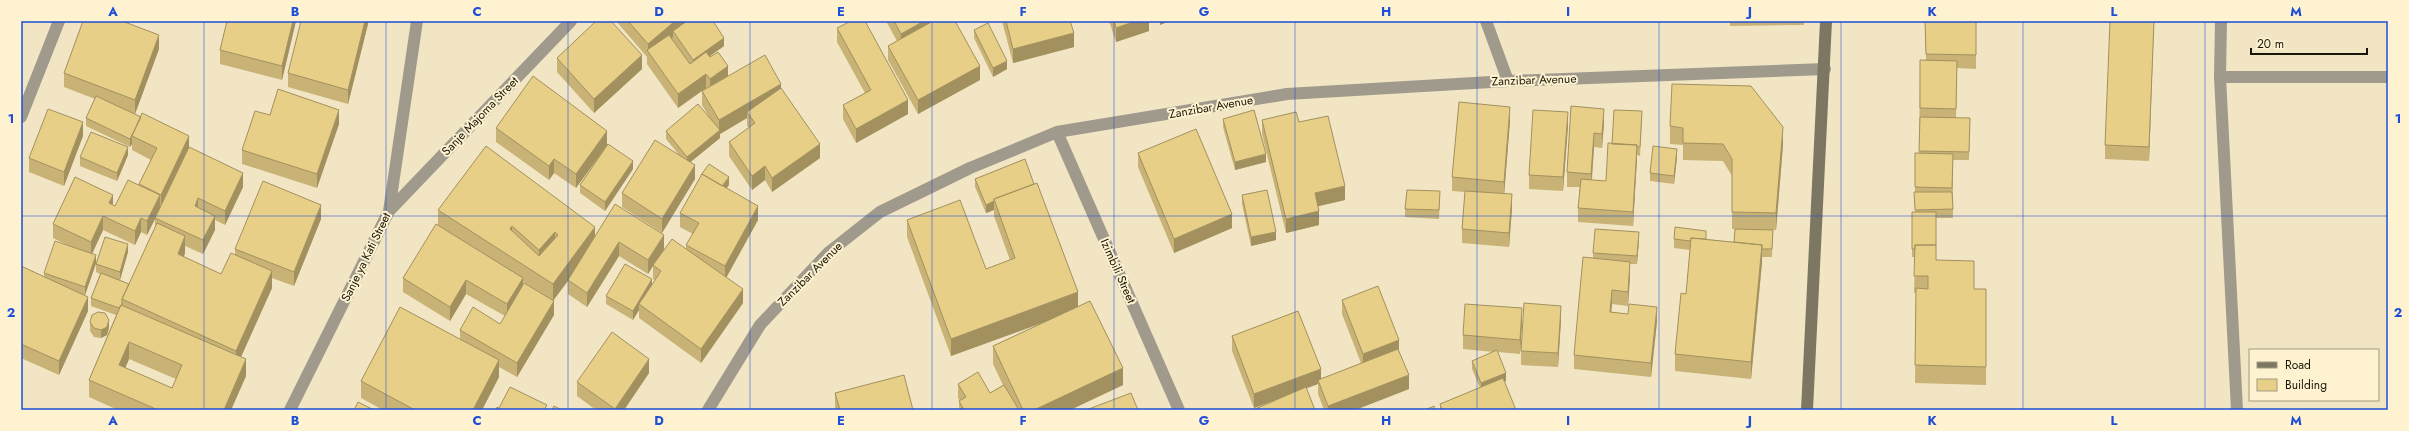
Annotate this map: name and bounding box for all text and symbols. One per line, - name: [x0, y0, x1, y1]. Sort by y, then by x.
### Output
- text: A: [107, 2, 118, 21]
- text: B: [291, 2, 300, 21]
- text: C: [472, 2, 482, 21]
- text: D: [654, 2, 664, 21]
- text: E: [837, 2, 845, 21]
- text: F: [1019, 2, 1027, 21]
- text: G: [1199, 2, 1210, 21]
- text: H: [1381, 2, 1391, 21]
- text: I: [1566, 2, 1570, 21]
- text: J: [1745, 2, 1752, 21]
- text: K: [1927, 2, 1937, 21]
- text: L: [2111, 2, 2118, 21]
- text: M: [2290, 2, 2302, 21]
- scale bar: [2251, 30, 2367, 56]
- text: 20 m: [2257, 35, 2284, 53]
- street label: Zanzibar Avenue: [1491, 70, 1577, 90]
- street label: Sanje Majoma Street: [437, 72, 523, 160]
- street label: Zanzibar Avenue: [1168, 91, 1254, 123]
- text: 1: [8, 109, 14, 128]
- text: 1: [2395, 109, 2401, 128]
- street label: Sanje ya Kati Street: [337, 209, 395, 304]
- street label: Izimbili Street: [1096, 236, 1140, 306]
- street label: Zanzibar Avenue: [774, 238, 846, 310]
- text: 2: [7, 303, 15, 322]
- text: 2: [2394, 303, 2402, 322]
- legend: [2249, 349, 2379, 401]
- text: Road: [2285, 356, 2311, 374]
- text: Building: [2285, 376, 2327, 394]
- text: A: [107, 411, 118, 430]
- text: B: [291, 411, 300, 430]
- text: C: [472, 411, 482, 430]
- text: D: [654, 411, 664, 430]
- text: E: [837, 411, 845, 430]
- text: F: [1019, 411, 1027, 430]
- text: G: [1199, 411, 1210, 430]
- text: H: [1381, 411, 1391, 430]
- text: I: [1566, 411, 1570, 430]
- text: J: [1745, 411, 1752, 430]
- text: K: [1927, 411, 1937, 430]
- text: L: [2111, 411, 2118, 430]
- text: M: [2290, 411, 2302, 430]

